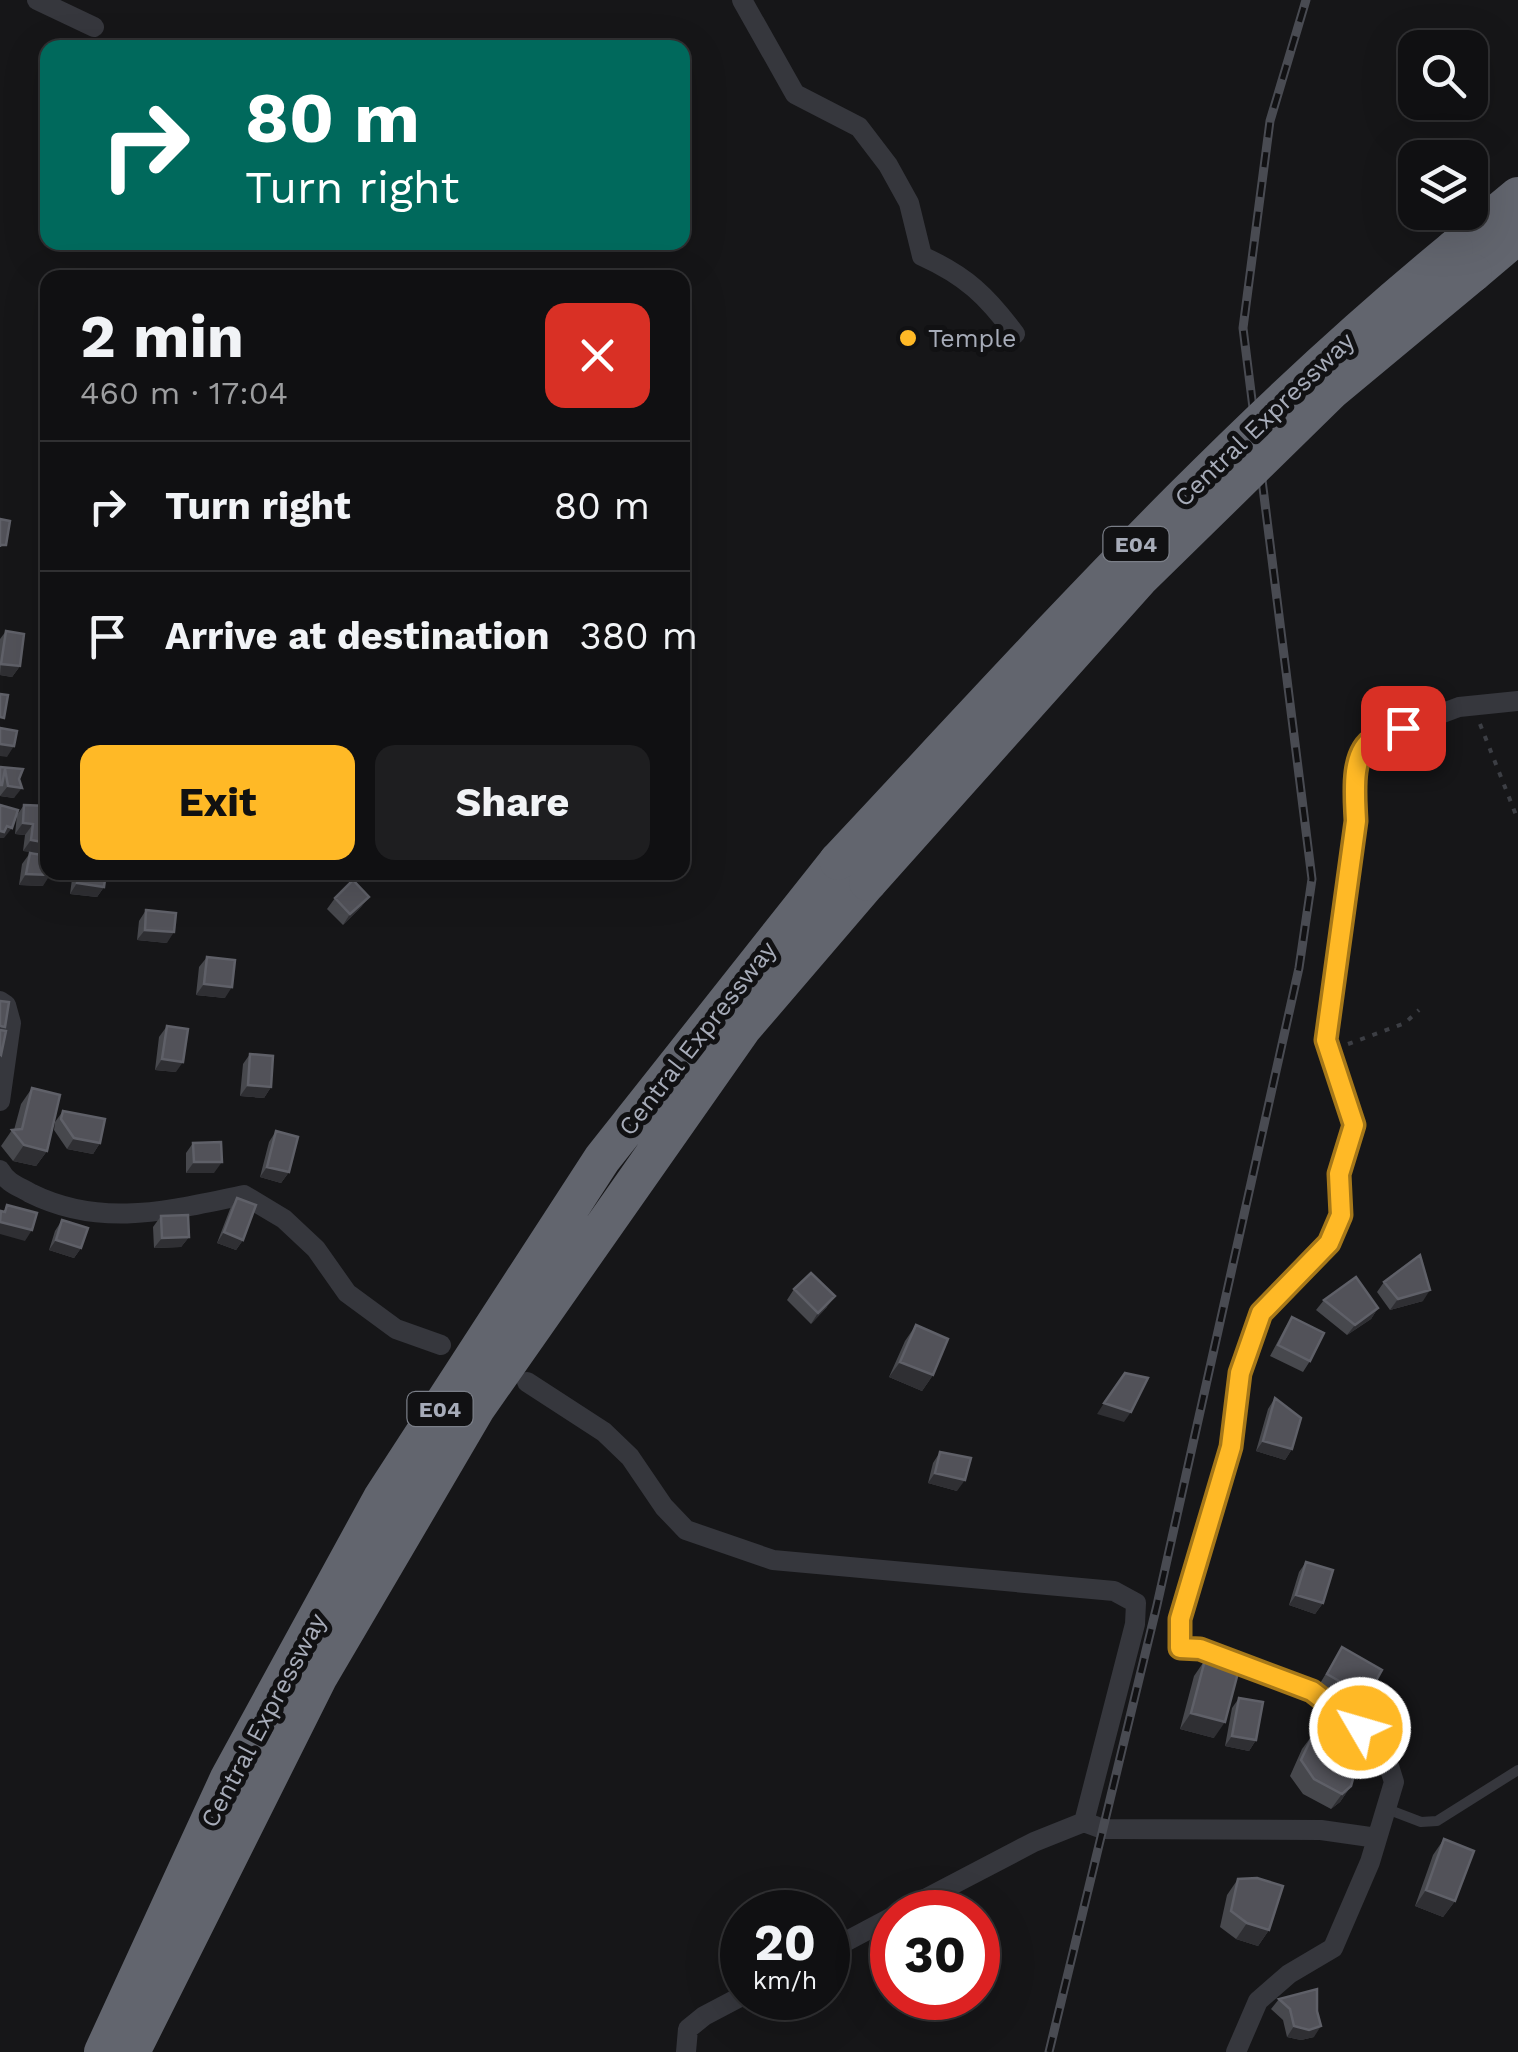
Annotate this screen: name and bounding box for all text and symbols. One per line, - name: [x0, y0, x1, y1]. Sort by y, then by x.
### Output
- map controls: [1398, 30, 1488, 230]
- button: search: [1398, 30, 1488, 120]
- text: 80 m: [245, 77, 420, 159]
- icon: right: [80, 80, 210, 210]
- button: layers: [1398, 140, 1488, 230]
- text: Turn right: [245, 161, 459, 214]
- text: 2 min: [80, 301, 244, 372]
- button: close: [545, 303, 650, 408]
- place label: Temple: [928, 324, 1016, 353]
- street label: Central Expressway: [1169, 326, 1360, 513]
- marker: Temple: [897, 327, 919, 349]
- text: 460 m · 17:04: [80, 374, 288, 412]
- icon: right: [80, 479, 135, 534]
- text: Turn right: [165, 484, 351, 528]
- text: 80 m: [554, 484, 650, 528]
- road number: E04: [1104, 527, 1168, 561]
- icon: arrive: [80, 609, 135, 664]
- text: Arrive at destination: [165, 614, 550, 658]
- text: 380 m: [580, 614, 698, 658]
- pin: [1361, 686, 1446, 771]
- icon: arrive: [1376, 701, 1431, 756]
- button: Exit: [80, 745, 355, 860]
- button: Share: [375, 745, 650, 860]
- street label: Central Expressway: [613, 935, 782, 1141]
- road number: E04: [408, 1392, 472, 1426]
- street label: Central Expressway: [195, 1608, 332, 1832]
- position arrow: [1308, 1676, 1412, 1780]
- speed limit sign: 30: [870, 1890, 1000, 2020]
- text: 20: [754, 1913, 816, 1972]
- text: km/h: [753, 1966, 817, 1995]

